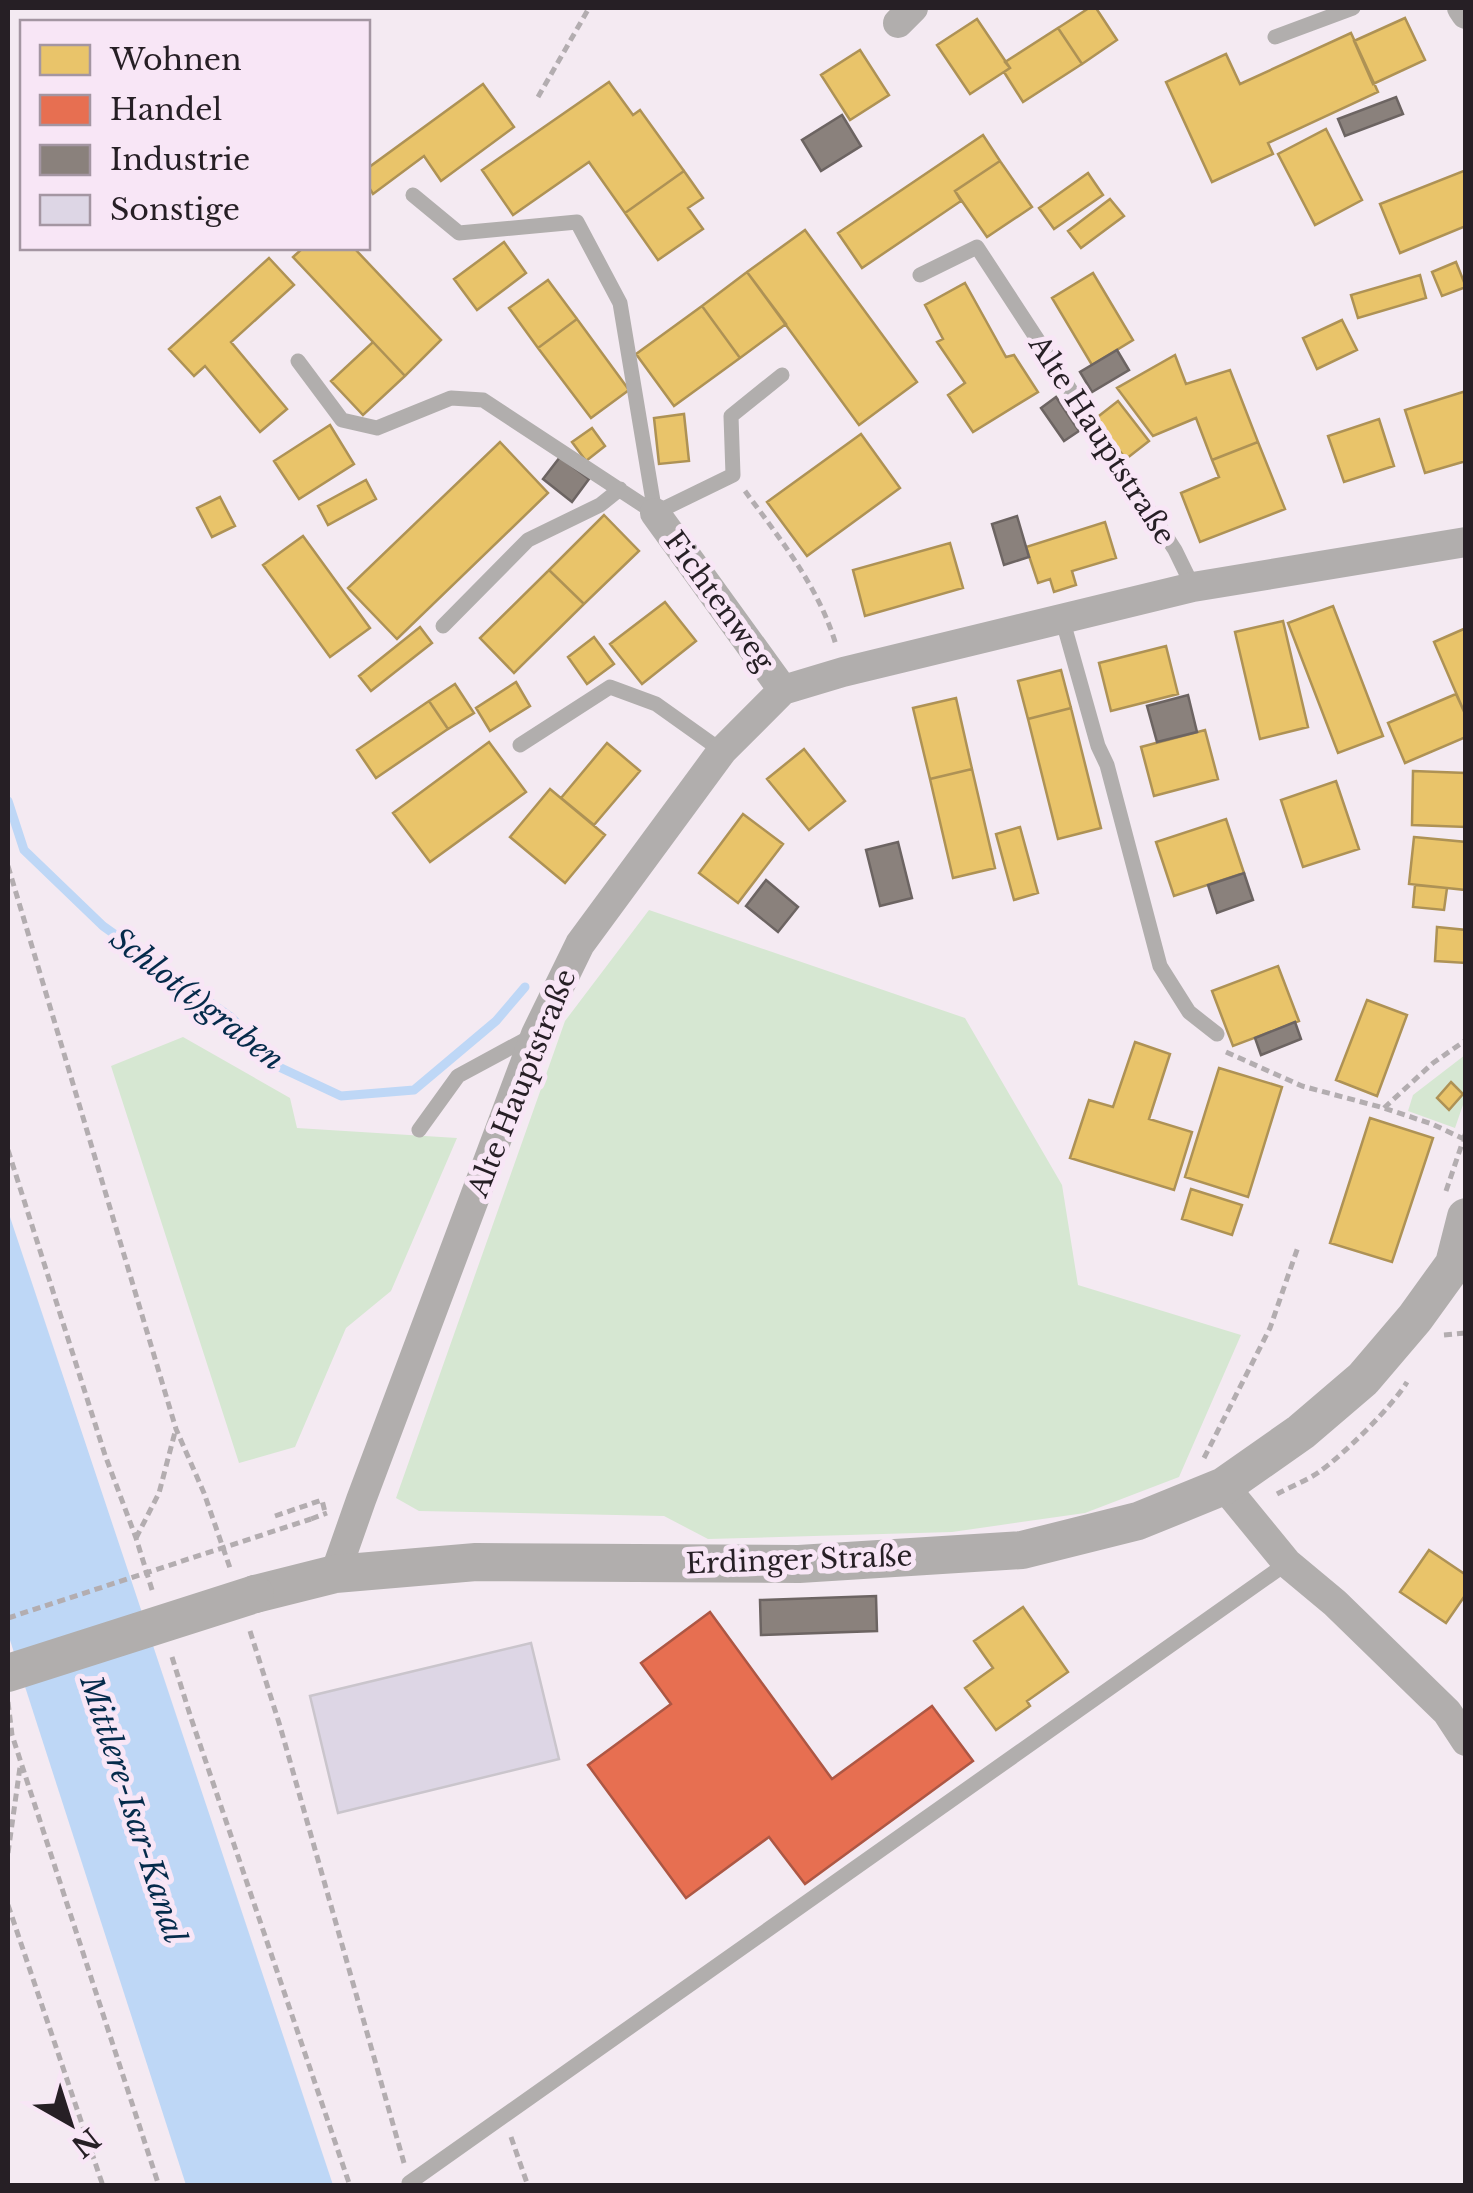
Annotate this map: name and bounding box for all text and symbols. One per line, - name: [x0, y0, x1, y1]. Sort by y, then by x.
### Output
- legend: [20, 20, 370, 250]
- text: Wohnen: [109, 41, 242, 78]
- text: Handel: [110, 91, 222, 128]
- text: Industrie: [110, 141, 250, 178]
- text: Sonstige: [110, 191, 240, 228]
- street label: Alte Hauptstraße: [1021, 328, 1183, 551]
- street label: Fichtenweg: [657, 524, 782, 679]
- water label: Schlot(t)graben: [103, 920, 291, 1078]
- street label: Alte Hauptstraße: [460, 964, 584, 1203]
- street label: Erdinger Straße: [685, 1539, 913, 1581]
- water label: Mittlere-Isar-Kanal: [72, 1670, 194, 1948]
- north arrow: [20, 2073, 120, 2173]
- text: N: [64, 2120, 107, 2164]

